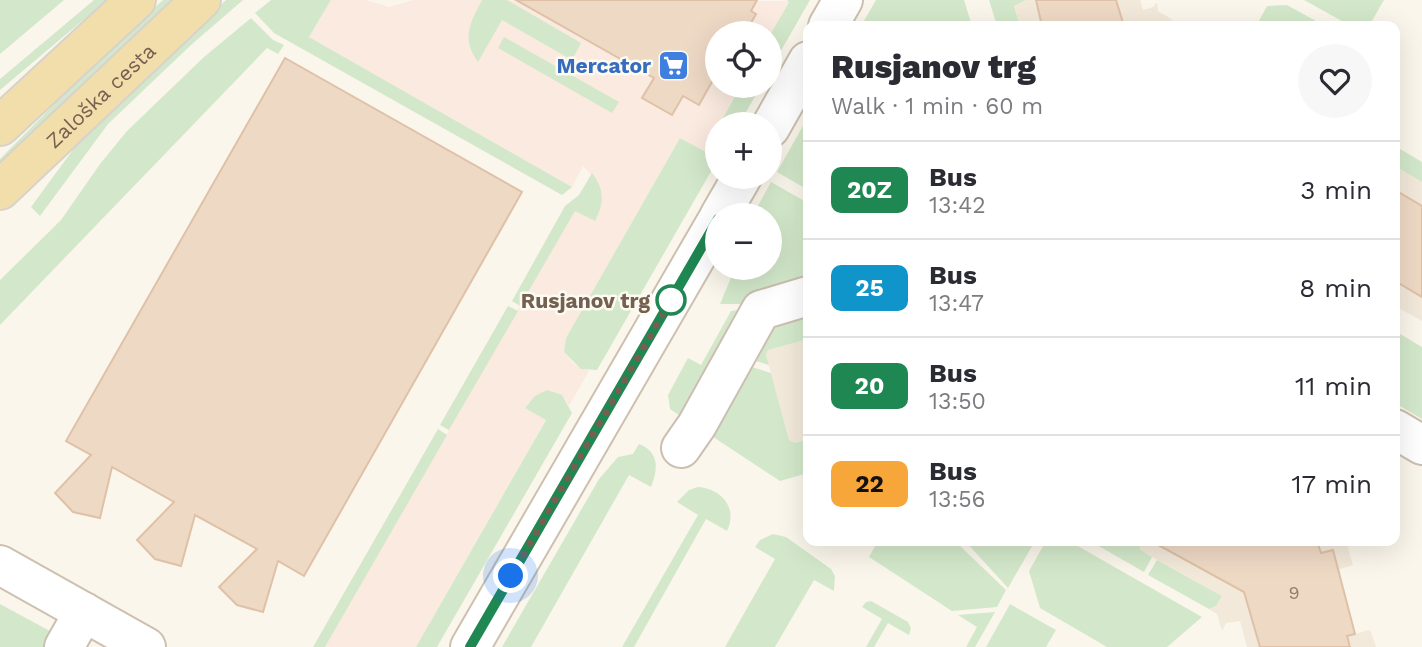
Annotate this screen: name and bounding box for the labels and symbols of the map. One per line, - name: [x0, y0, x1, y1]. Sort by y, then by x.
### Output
- street label: Zaloška cesta: [40, 38, 160, 153]
- supermarket icon: Mercator: [657, 48, 691, 82]
- place label: Mercator: [556, 53, 651, 78]
- marker: Rusjanov trg: [656, 285, 686, 315]
- place label: Rusjanov trg: [521, 288, 650, 313]
- your location: [493, 558, 528, 593]
- house number: 9: [1288, 582, 1300, 603]

